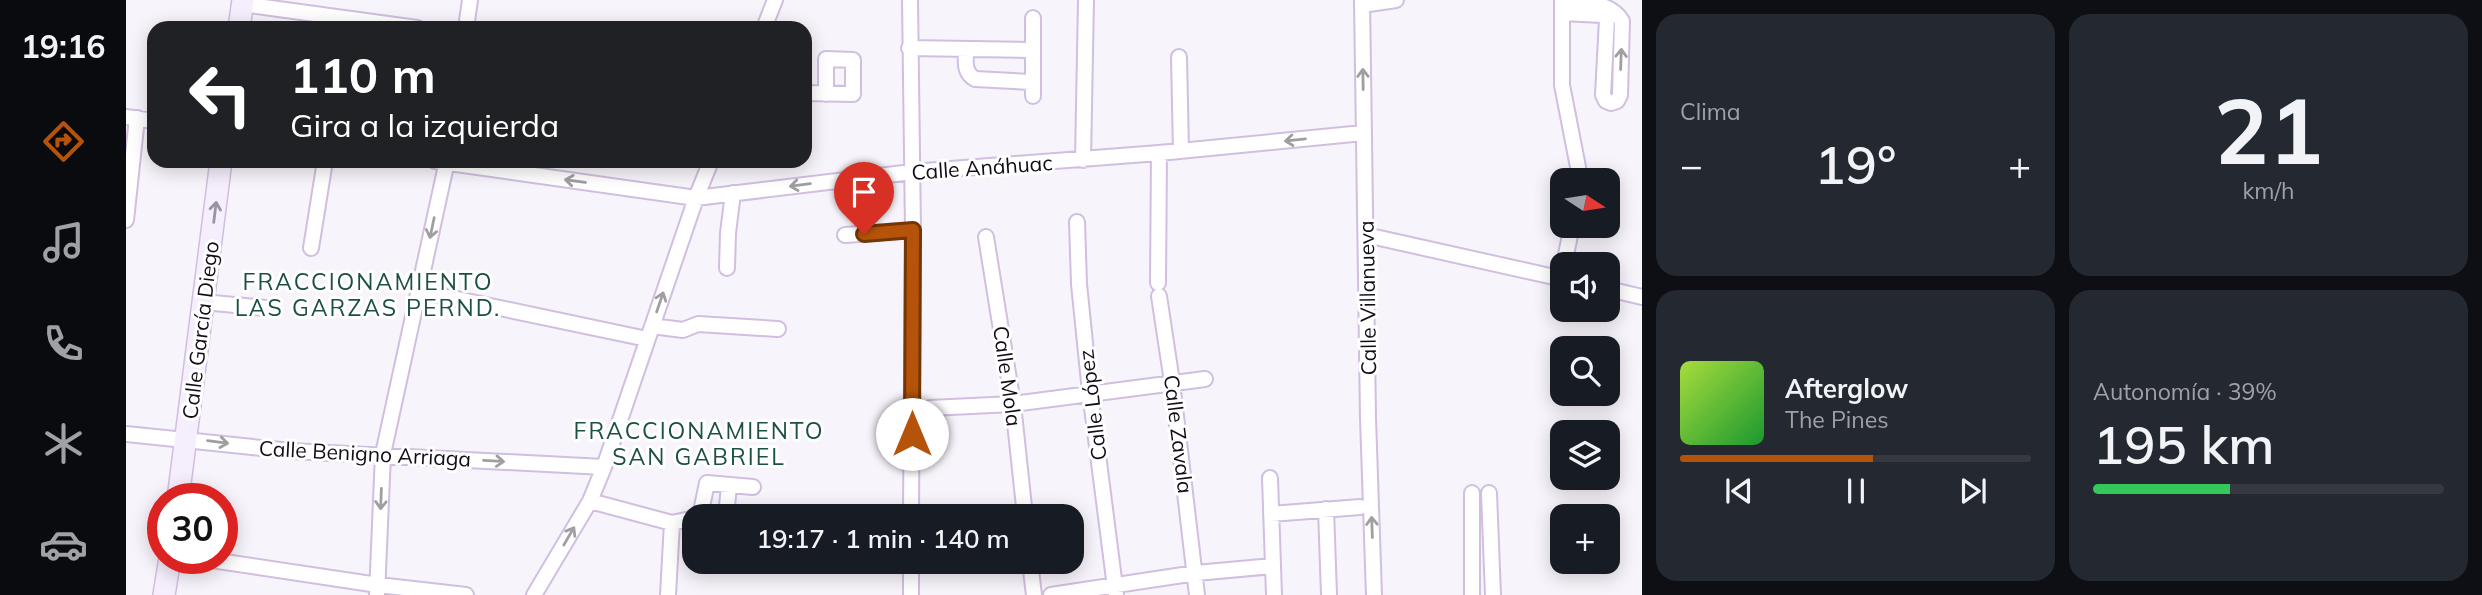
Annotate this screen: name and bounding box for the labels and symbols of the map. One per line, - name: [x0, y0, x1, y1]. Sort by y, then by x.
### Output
- one-way arrow: [1614, 48, 1627, 71]
- one-way arrow: [1356, 68, 1370, 91]
- one-way arrow: [1284, 134, 1307, 147]
- street label: Calle Anáhuac: [911, 149, 1053, 185]
- pin: [834, 162, 894, 234]
- north arrow: [1550, 168, 1620, 238]
- one-way arrow: [564, 174, 587, 187]
- one-way arrow: [790, 179, 812, 192]
- one-way arrow: [208, 201, 221, 224]
- one-way arrow: [425, 216, 439, 239]
- street label: Calle Villanueva: [1353, 220, 1381, 376]
- street label: Calle García Diego: [176, 239, 224, 421]
- district label: FRACCIONAMIENTO LAS GARZAS PERND.: [235, 267, 501, 322]
- one-way arrow: [655, 291, 667, 313]
- street label: Calle Mola: [988, 324, 1028, 428]
- street label: Calle López: [1072, 348, 1112, 462]
- street label: Calle Zavala: [1159, 373, 1199, 495]
- position arrow: [875, 397, 949, 471]
- district label: FRACCIONAMIENTO SAN GABRIEL: [573, 416, 825, 471]
- street label: Calle Benigno Arriaga: [258, 434, 472, 472]
- one-way arrow: [206, 436, 229, 449]
- one-way arrow: [482, 454, 505, 467]
- speed limit sign: 30: [147, 483, 238, 574]
- one-way arrow: [375, 487, 388, 510]
- one-way arrow: [1365, 516, 1379, 539]
- one-way arrow: [562, 527, 576, 547]

